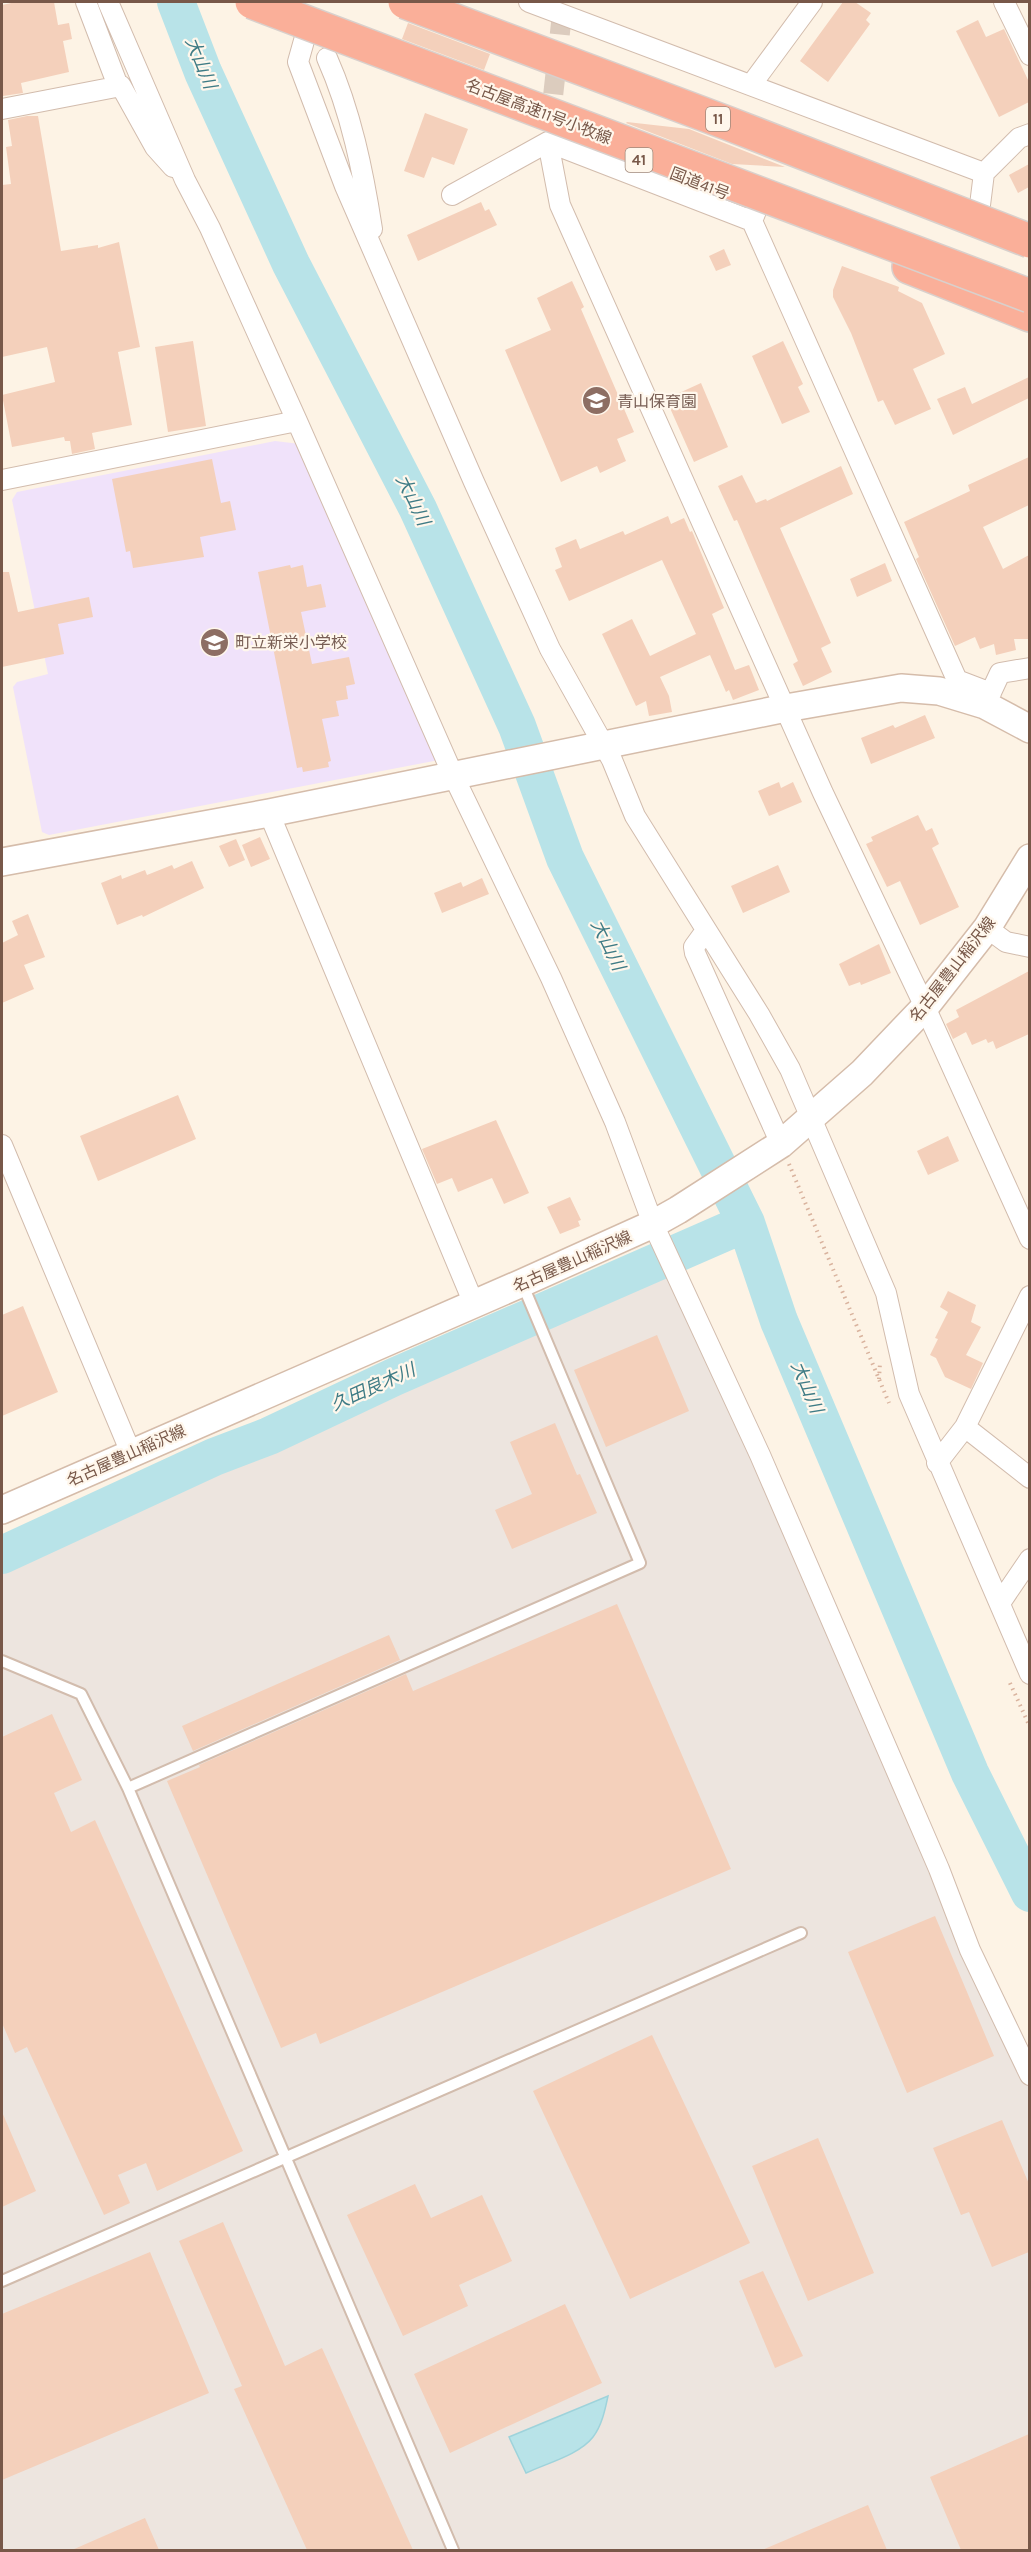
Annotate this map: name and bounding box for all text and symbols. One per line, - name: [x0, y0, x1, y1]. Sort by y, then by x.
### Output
- water label: 大山川: [181, 34, 222, 94]
- street label: 名古屋高速11号小牧線: [463, 75, 614, 148]
- road number: 11: [706, 107, 730, 131]
- road number: 41: [626, 148, 652, 172]
- street label: 国道41号: [667, 163, 732, 203]
- school or university icon: 青山保育園: [580, 385, 612, 417]
- place label: 青山保育園: [617, 392, 697, 411]
- water label: 大山川: [391, 471, 436, 531]
- school or university icon: 町立新栄小学校: [198, 626, 230, 658]
- place label: 町立新栄小学校: [235, 633, 347, 652]
- street label: 名古屋豊山稲沢線: [906, 913, 999, 1026]
- water label: 大山川: [586, 916, 631, 976]
- street label: 名古屋豊山稲沢線: [510, 1227, 635, 1296]
- water label: 久田良木川: [327, 1358, 420, 1415]
- water label: 大山川: [786, 1358, 828, 1418]
- street label: 名古屋豊山稲沢線: [64, 1421, 189, 1490]

